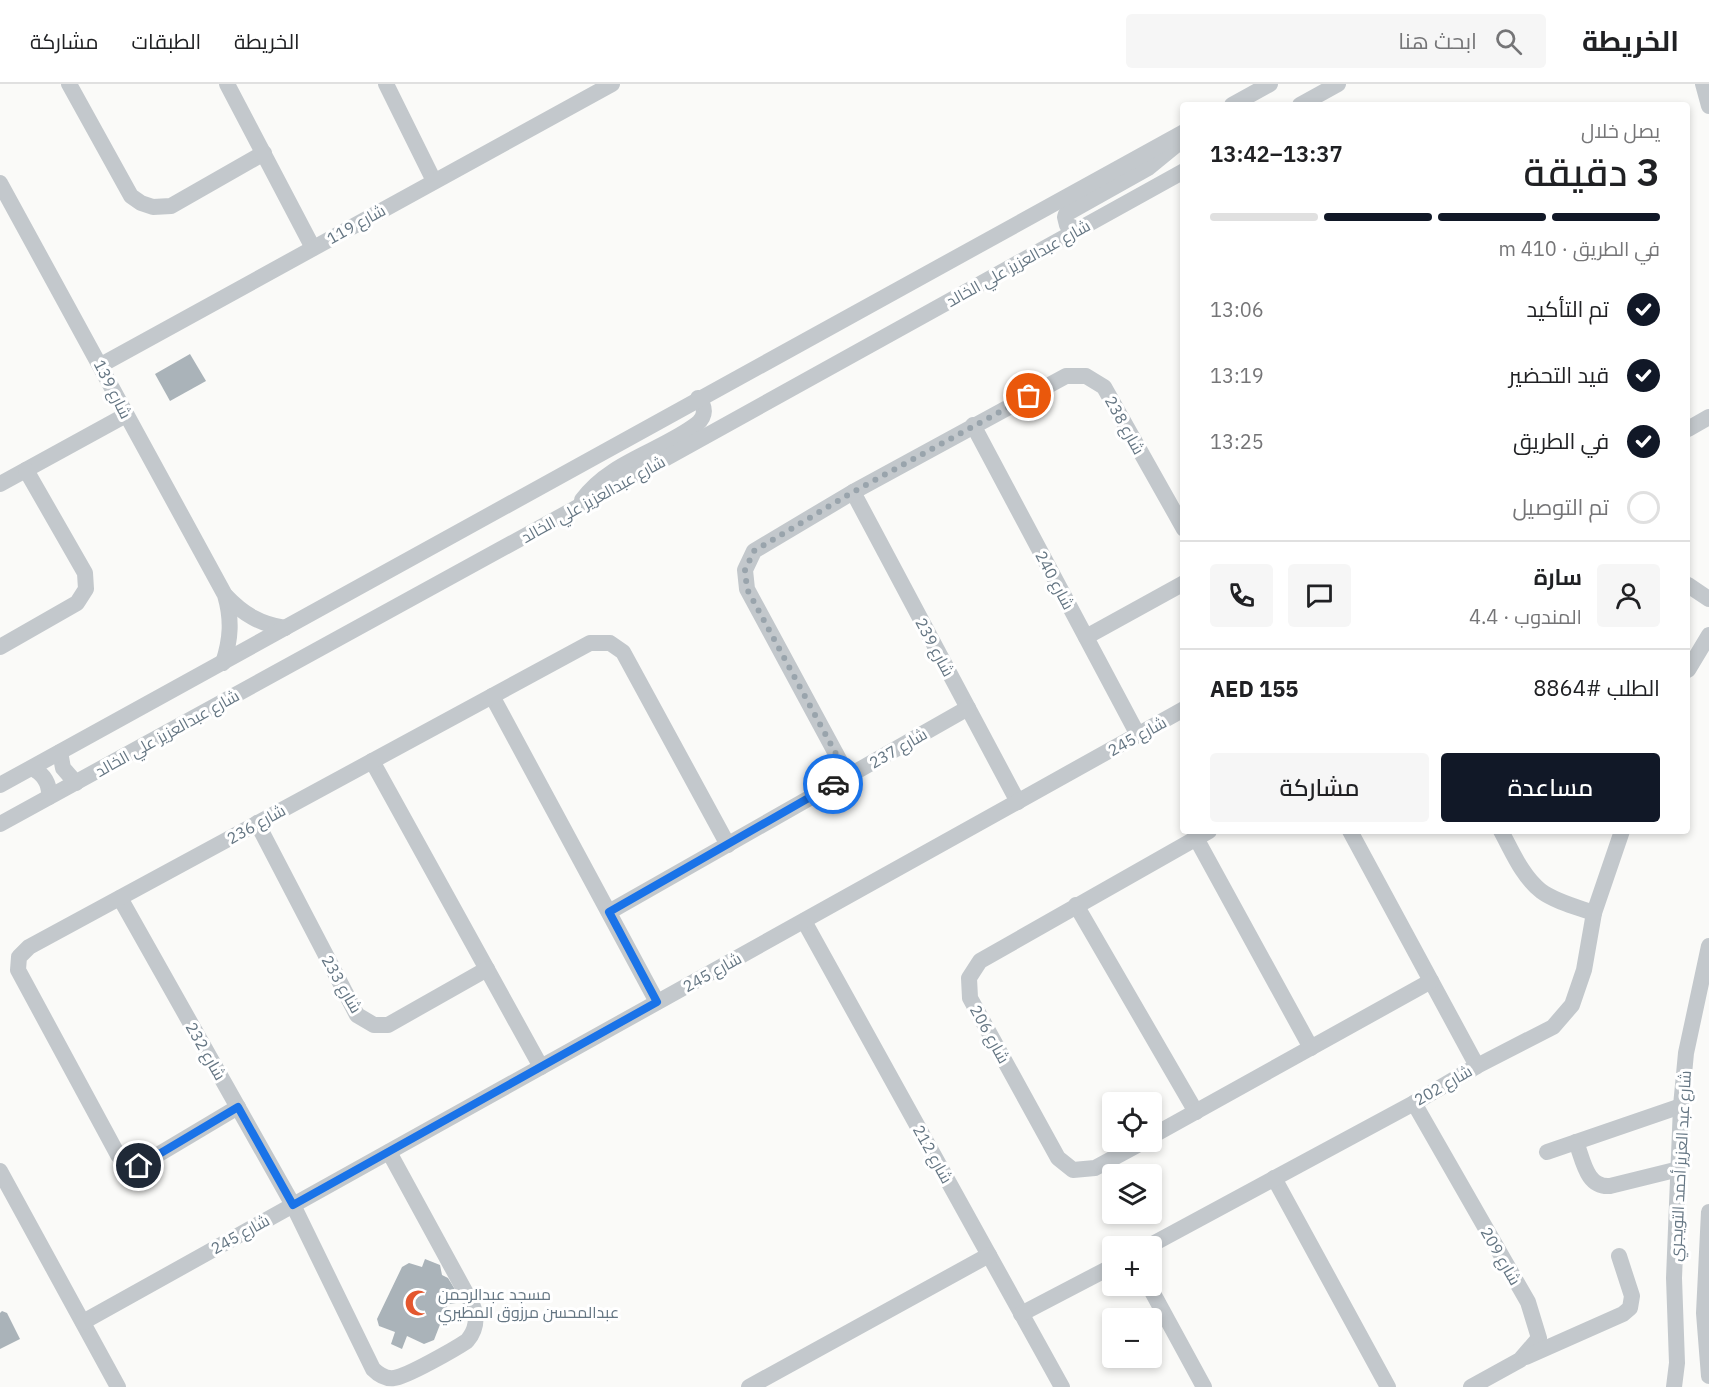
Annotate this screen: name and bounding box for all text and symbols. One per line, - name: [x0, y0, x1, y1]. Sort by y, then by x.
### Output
- search box: [1126, 14, 1546, 68]
- text: الخريطة: [1582, 22, 1679, 59]
- icon: search: [1492, 25, 1525, 58]
- text: ابحث هنا: [1398, 26, 1477, 55]
- text: مشاركة: [30, 27, 99, 55]
- text: الطبقات: [132, 27, 201, 55]
- text: الخريطة: [234, 27, 300, 55]
- text: يصل خلال: [1581, 117, 1660, 144]
- text: 13:37–13:42: [1210, 139, 1343, 168]
- text: 3 دقيقة: [1524, 146, 1660, 197]
- street label: شارع 119: [323, 200, 390, 250]
- street label: شارع عبدالعزيز علي الخالد: [943, 215, 1095, 314]
- text: في الطريق · 410 m: [1499, 235, 1660, 262]
- icon: check: [1627, 293, 1660, 326]
- text: تم التأكيد: [1527, 294, 1609, 323]
- text: 13:06: [1210, 296, 1264, 323]
- street label: شارع 139: [88, 356, 136, 423]
- icon: check: [1627, 359, 1660, 392]
- text: قيد التحضير: [1509, 360, 1609, 389]
- text: 13:19: [1210, 362, 1264, 389]
- pin: [1003, 370, 1054, 421]
- icon: bag: [1012, 379, 1045, 412]
- street label: شارع 238: [1099, 392, 1149, 459]
- icon: check: [1627, 425, 1660, 458]
- text: في الطريق: [1513, 426, 1609, 455]
- text: 13:25: [1210, 428, 1264, 455]
- street label: شارع عبدالعزيز علي الخالد: [518, 451, 670, 550]
- text: تم التوصيل: [1512, 492, 1609, 521]
- street label: شارع 240: [1029, 547, 1079, 614]
- text: سارة: [1534, 562, 1582, 591]
- button: phone: [1210, 564, 1273, 627]
- button: chat: [1288, 564, 1351, 627]
- button: person: [1597, 564, 1660, 627]
- text: المندوب · 4.4: [1469, 603, 1582, 630]
- street label: شارع 239: [909, 614, 959, 681]
- text: الطلب #8864: [1533, 673, 1660, 702]
- text: AED 155: [1210, 674, 1299, 703]
- street label: شارع عبدالعزيز علي الخالد: [92, 685, 244, 784]
- street label: شارع 245: [1104, 712, 1171, 762]
- street label: شارع 237: [865, 723, 932, 774]
- button: مشاركة: [1210, 753, 1429, 822]
- button: مساعدة: [1441, 753, 1660, 822]
- courier: [803, 754, 863, 814]
- icon: car: [817, 768, 850, 801]
- street label: شارع 236: [223, 800, 290, 850]
- street label: شارع 245: [679, 948, 746, 998]
- street label: شارع 233: [316, 951, 367, 1018]
- street label: شارع 206: [964, 1001, 1014, 1068]
- street label: شارع 232: [180, 1018, 231, 1085]
- street label: شارع 202: [1410, 1060, 1477, 1111]
- street label: شارع عبد العزيز أحمد التويجري: [1665, 1070, 1699, 1262]
- map controls: [1102, 1092, 1162, 1368]
- button: locate: [1102, 1092, 1162, 1152]
- street label: شارع 212: [907, 1121, 957, 1188]
- pin: [113, 1140, 164, 1191]
- icon: home: [122, 1149, 155, 1182]
- button: layers: [1102, 1164, 1162, 1224]
- street label: شارع 245: [207, 1210, 274, 1260]
- street label: شارع 209: [1475, 1223, 1526, 1290]
- button: +: [1102, 1236, 1162, 1296]
- place label: مسجد عبدالرحمن عبدالمحسن مرزوق المطيري: [438, 1284, 619, 1326]
- mosque icon: مسجد عبدالرحمن عبدالمحسن مرزوق المطيري: [403, 1288, 433, 1318]
- button: −: [1102, 1308, 1162, 1368]

